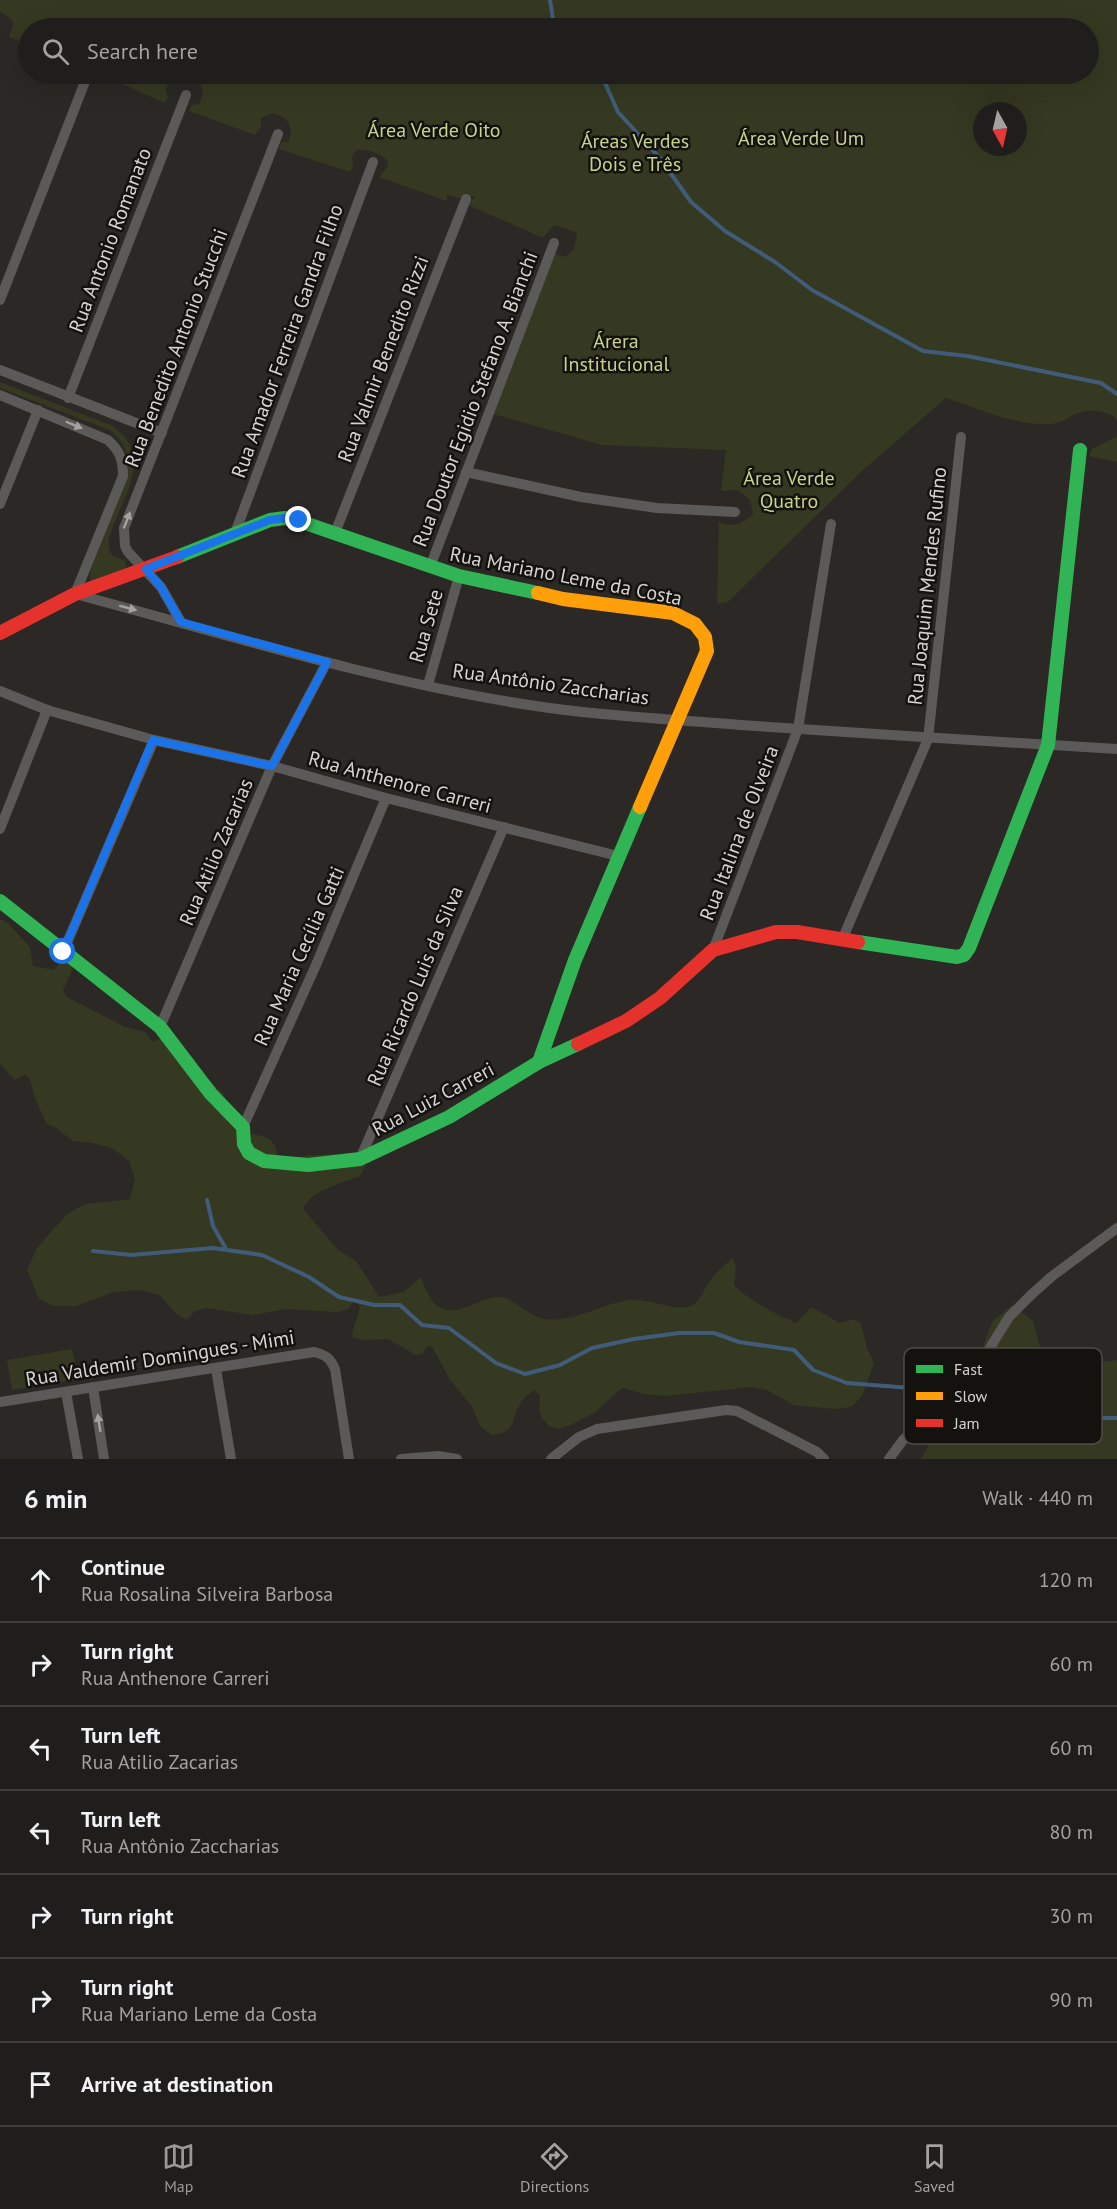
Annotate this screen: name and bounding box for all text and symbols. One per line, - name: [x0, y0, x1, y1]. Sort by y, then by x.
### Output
- search box: [18, 18, 1099, 84]
- icon: search: [39, 35, 72, 68]
- text: Search here: [87, 37, 198, 65]
- north arrow: [973, 102, 1027, 156]
- park label: Área Verde Oito: [367, 117, 501, 143]
- park label: Área Verde Um: [738, 125, 864, 151]
- park label: Áreas Verdes Dois e Três: [581, 128, 689, 177]
- street label: Rua Antonio Romanato: [63, 144, 157, 336]
- street label: Rua Amador Ferreira Gandra Filho: [225, 201, 349, 481]
- street label: Rua Benedito Antonio Stucchi: [119, 225, 233, 471]
- street label: Rua Doutor Egidio Stefano A. Bianchi: [407, 248, 543, 550]
- street label: Rua Valmir Benedito Rizzi: [332, 252, 434, 466]
- park label: Árera Institucional: [563, 328, 669, 377]
- one-way arrow: [65, 421, 82, 430]
- park label: Área Verde Quatro: [743, 465, 835, 514]
- street label: Rua Joaquim Mendes Rufino: [902, 466, 952, 706]
- route end: [285, 506, 311, 532]
- one-way arrow: [123, 510, 133, 528]
- street label: Rua Mariano Leme da Costa: [448, 541, 684, 611]
- street label: Rua Sete: [403, 586, 449, 666]
- one-way arrow: [119, 604, 137, 613]
- street label: Rua Antônio Zaccharias: [451, 657, 651, 711]
- street label: Rua Italina de Olveira: [694, 742, 784, 924]
- street label: Rua Anthenore Carreri: [306, 745, 494, 819]
- street label: Rua Atilio Zacarias: [173, 775, 259, 929]
- street label: Rua Maria Cecília Gatti: [248, 862, 350, 1050]
- street label: Rua Ricardo Luis da Silva: [361, 882, 469, 1090]
- route start: [49, 938, 75, 964]
- street label: Rua Luiz Carreri: [368, 1056, 498, 1142]
- street label: Rua Valdemir Domingues - Mimi: [24, 1324, 296, 1392]
- legend: [904, 1348, 1102, 1444]
- text: Fast: [954, 1359, 983, 1379]
- text: Slow: [954, 1386, 988, 1406]
- one-way arrow: [94, 1413, 103, 1432]
- text: Jam: [953, 1413, 980, 1433]
- text: 6 min: [24, 1482, 87, 1515]
- text: Walk · 440 m: [982, 1485, 1093, 1511]
- text: Continue: [81, 1553, 165, 1581]
- icon: ahead: [24, 1564, 57, 1597]
- text: 120 m: [1039, 1567, 1093, 1593]
- text: Rua Rosalina Silveira Barbosa: [81, 1581, 333, 1607]
- text: Turn right: [81, 1637, 173, 1665]
- icon: right: [24, 1648, 57, 1681]
- text: 60 m: [1050, 1651, 1093, 1677]
- text: Rua Anthenore Carreri: [81, 1665, 270, 1691]
- text: Turn left: [81, 1721, 161, 1749]
- icon: left: [24, 1732, 57, 1765]
- text: 60 m: [1050, 1735, 1093, 1761]
- text: Rua Atilio Zacarias: [81, 1749, 238, 1775]
- text: Turn left: [81, 1805, 161, 1833]
- icon: left: [24, 1816, 57, 1849]
- text: 80 m: [1050, 1819, 1093, 1845]
- text: Rua Antônio Zaccharias: [81, 1833, 279, 1859]
- icon: right: [24, 1900, 57, 1933]
- text: Turn right: [81, 1902, 173, 1930]
- text: 30 m: [1050, 1903, 1093, 1929]
- text: Turn right: [81, 1973, 173, 2001]
- icon: right: [24, 1984, 57, 2017]
- text: 90 m: [1050, 1987, 1093, 2013]
- text: Rua Mariano Leme da Costa: [81, 2001, 317, 2027]
- icon: arrive: [24, 2068, 57, 2101]
- text: Arrive at destination: [81, 2070, 273, 2098]
- tab: Map: [162, 2140, 195, 2196]
- tab: Directions: [520, 2140, 589, 2196]
- tab: Saved: [914, 2140, 955, 2196]

